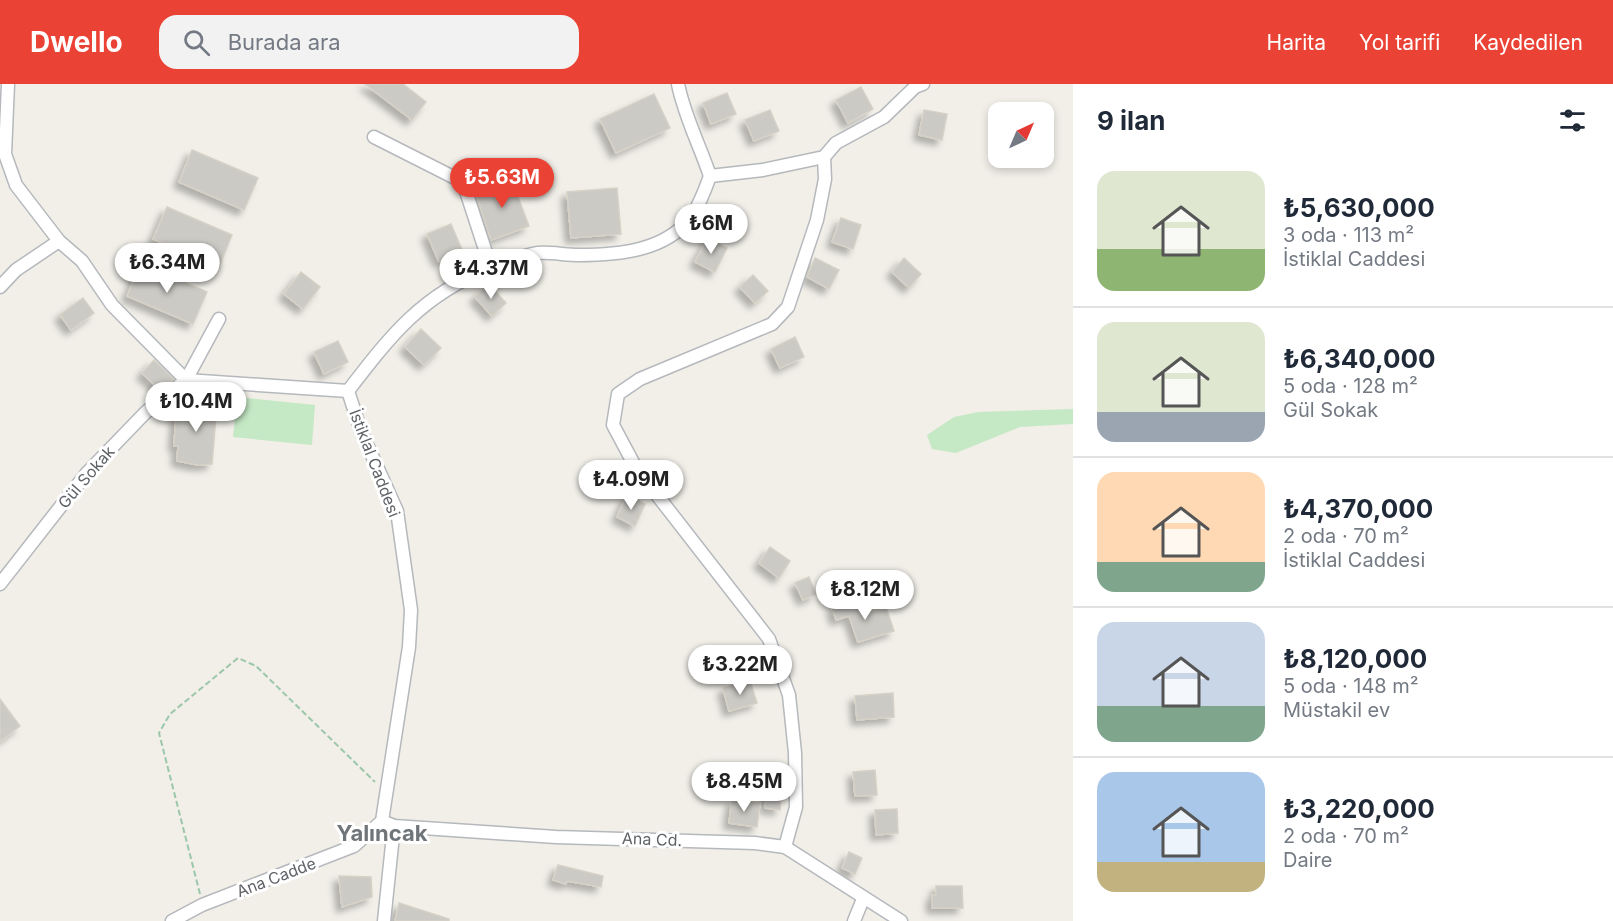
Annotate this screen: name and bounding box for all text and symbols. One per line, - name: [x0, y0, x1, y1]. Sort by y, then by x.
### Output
- search box: [159, 15, 579, 69]
- text: Dwello: [30, 25, 123, 59]
- icon: search: [180, 26, 213, 59]
- text: Burada ara: [228, 29, 341, 55]
- text: Harita: [1267, 30, 1326, 55]
- text: Yol tarifi: [1359, 30, 1440, 55]
- text: Kaydedilen: [1473, 30, 1583, 55]
- north arrow: [988, 102, 1054, 168]
- map controls: [988, 102, 1054, 168]
- icon: filters: [1556, 104, 1589, 137]
- text: 9 ilan: [1097, 105, 1165, 136]
- pin: ₺5.63M: [453, 158, 551, 209]
- text: ₺5.63M: [464, 165, 540, 189]
- text: ₺5,630,000: [1283, 192, 1435, 223]
- icon: home: [1145, 195, 1217, 267]
- pin: ₺6M: [682, 204, 740, 255]
- text: ₺6M: [689, 211, 733, 235]
- text: 3 oda · 113 m²: [1283, 223, 1414, 247]
- pin: ₺6.34M: [118, 243, 216, 294]
- text: İstiklal Caddesi: [1283, 247, 1425, 271]
- pin: ₺4.37M: [442, 249, 540, 300]
- text: ₺6.34M: [129, 250, 205, 274]
- text: ₺4.37M: [453, 256, 529, 280]
- text: ₺6,340,000: [1283, 343, 1436, 374]
- icon: home: [1145, 346, 1217, 418]
- text: 5 oda · 128 m²: [1283, 374, 1418, 398]
- pin: ₺10.4M: [147, 382, 245, 433]
- text: ₺10.4M: [159, 389, 233, 413]
- text: Gül Sokak: [1283, 398, 1378, 422]
- street label: İstiklal Caddesi: [345, 406, 405, 520]
- street label: Gül Sokak: [53, 442, 119, 512]
- pin: ₺4.09M: [582, 460, 680, 511]
- text: ₺4.09M: [593, 467, 669, 491]
- text: ₺4,370,000: [1283, 493, 1433, 524]
- icon: home: [1145, 496, 1217, 568]
- text: 2 oda · 70 m²: [1283, 524, 1409, 548]
- text: İstiklal Caddesi: [1283, 548, 1425, 572]
- pin: ₺8.12M: [816, 570, 914, 621]
- text: ₺8.12M: [830, 577, 900, 601]
- text: ₺8,120,000: [1283, 643, 1427, 674]
- pin: ₺3.22M: [691, 645, 789, 696]
- icon: home: [1145, 646, 1217, 718]
- text: ₺3.22M: [702, 652, 778, 676]
- text: 5 oda · 148 m²: [1283, 674, 1419, 698]
- text: Müstakil ev: [1283, 698, 1390, 722]
- pin: ₺8.45M: [695, 762, 793, 813]
- text: ₺8.45M: [705, 769, 783, 793]
- text: ₺3,220,000: [1283, 793, 1435, 824]
- icon: home: [1145, 796, 1217, 868]
- district label: Yalıncak: [337, 820, 428, 846]
- text: 2 oda · 70 m²: [1283, 824, 1409, 848]
- street label: Ana Cd.: [622, 828, 682, 850]
- text: Daire: [1283, 848, 1332, 872]
- street label: Ana Cadde: [233, 853, 319, 901]

